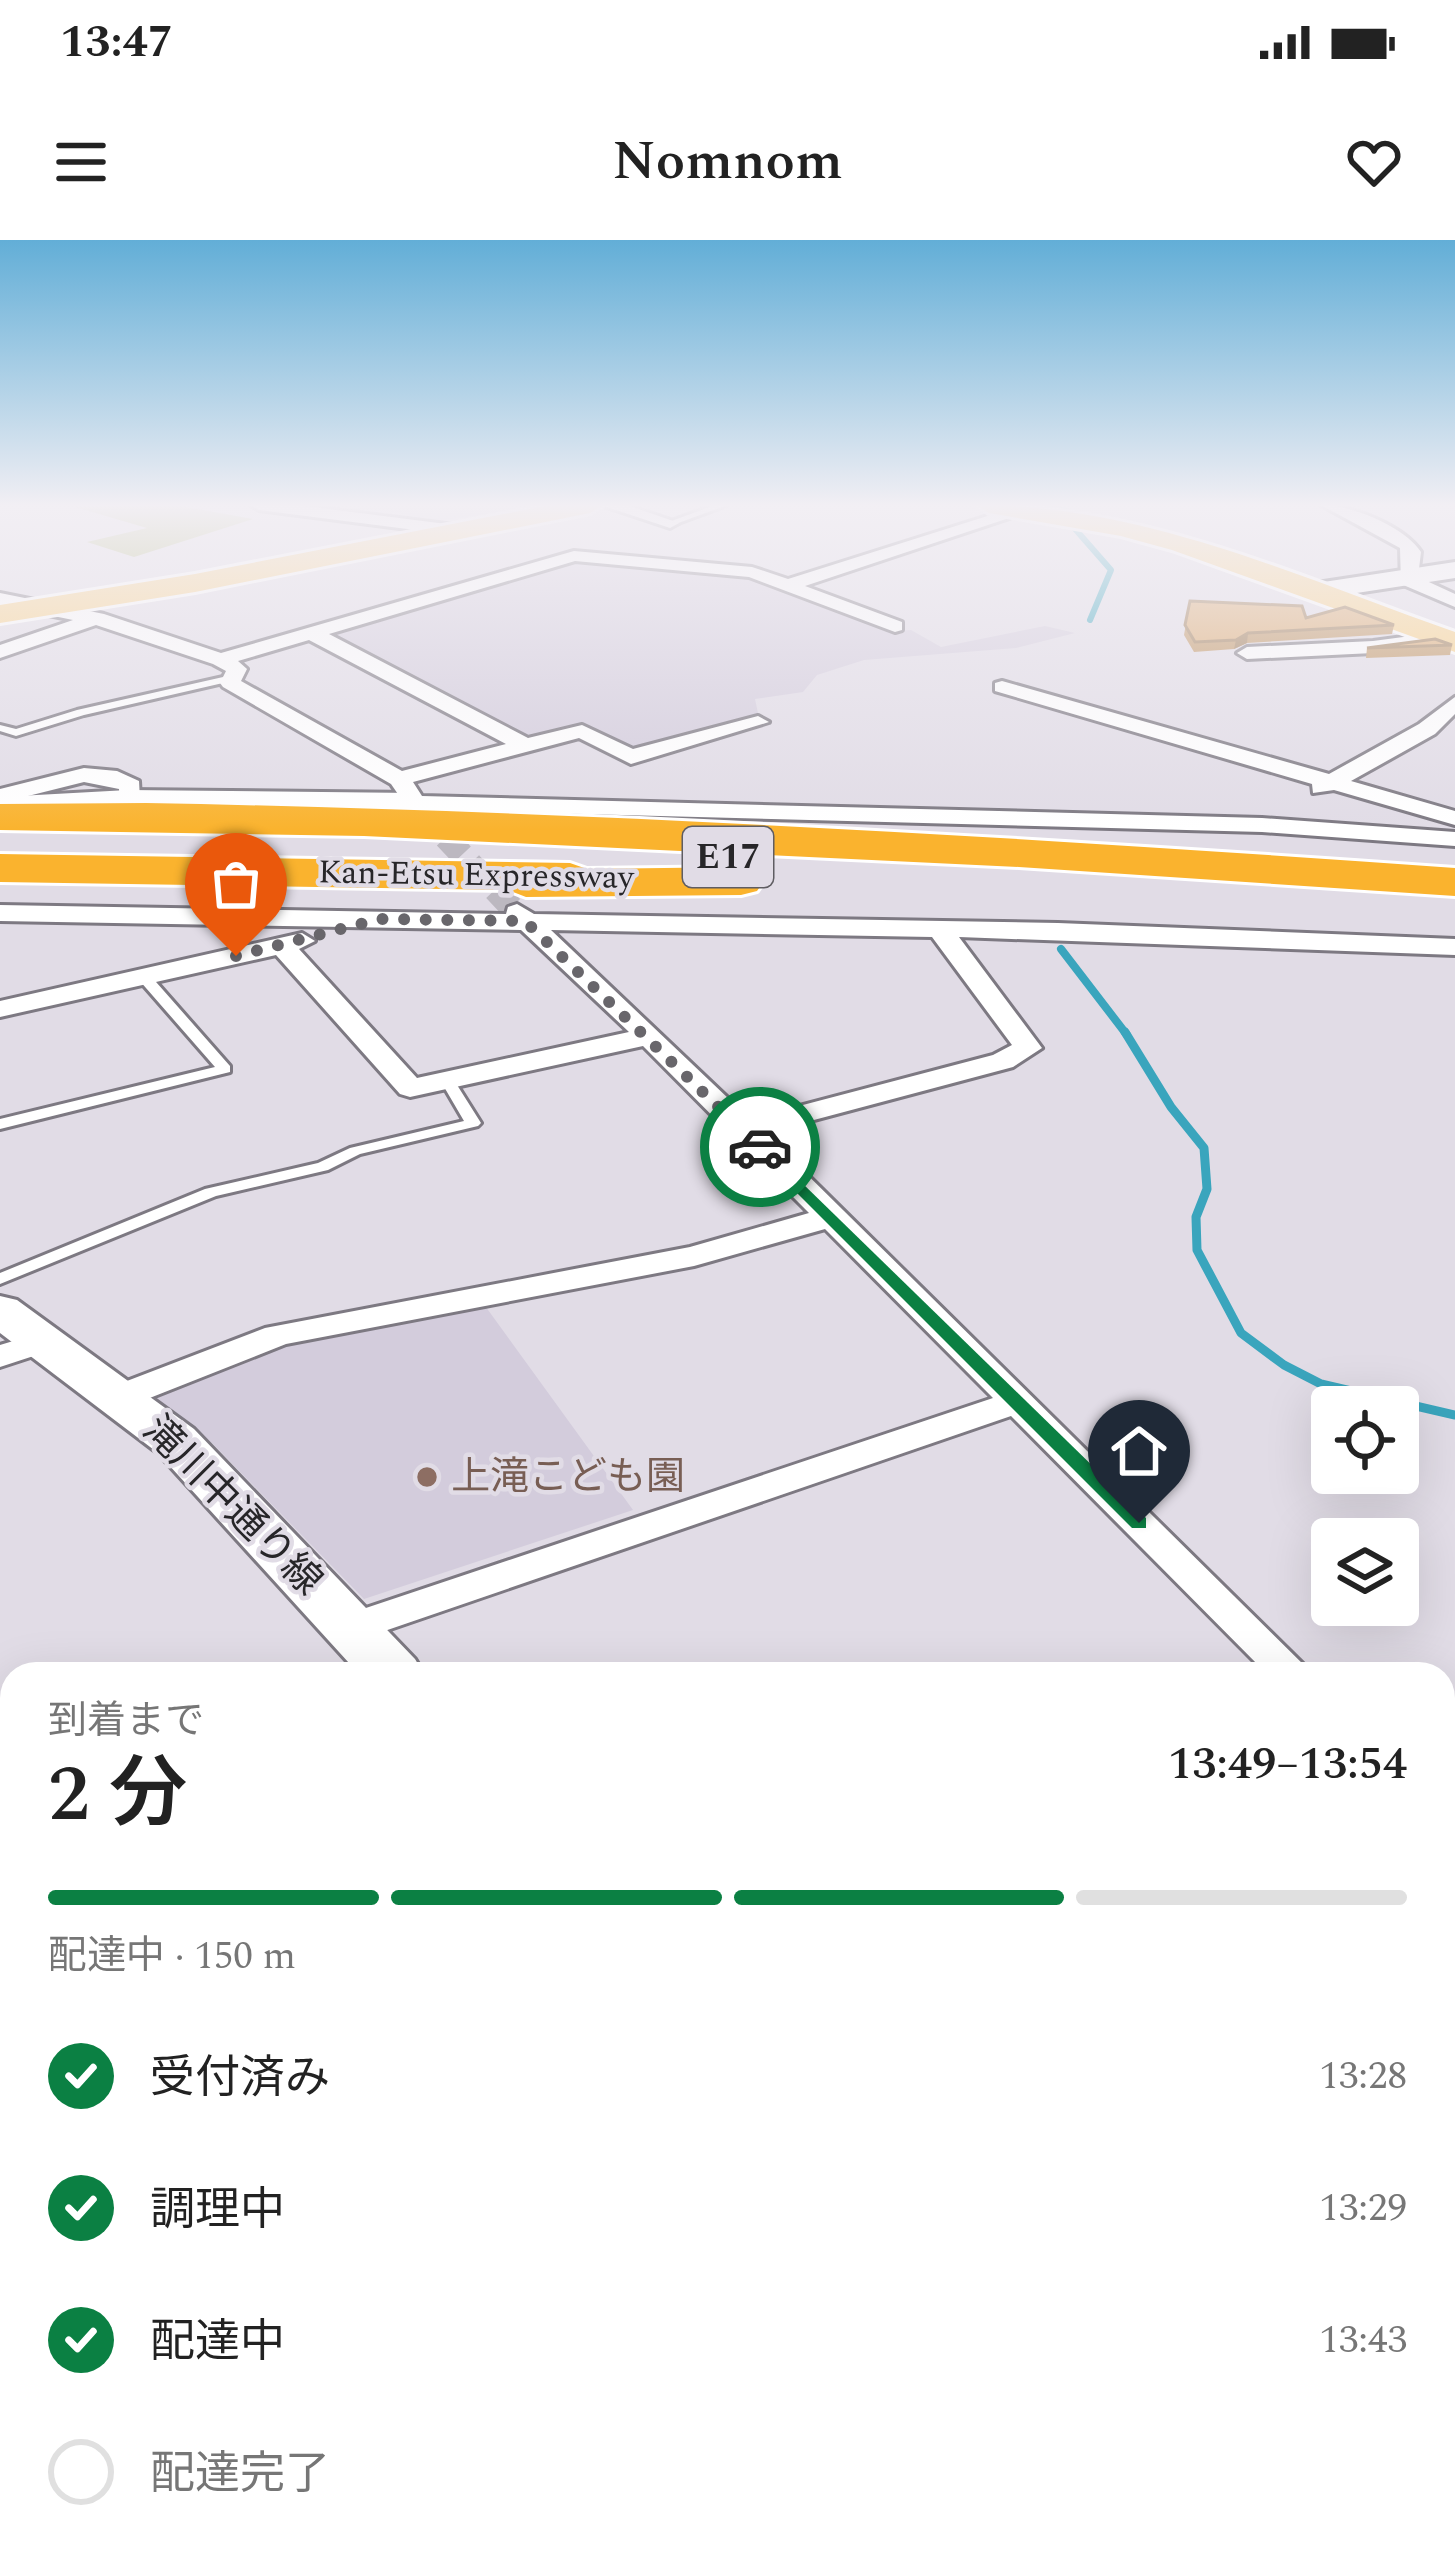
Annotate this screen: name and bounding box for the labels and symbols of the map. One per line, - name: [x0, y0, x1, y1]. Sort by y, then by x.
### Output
- road number: E17: [683, 827, 773, 887]
- pin: [185, 833, 287, 956]
- street label: Kan-Etsu Expressway: [318, 847, 635, 903]
- courier: [700, 1087, 820, 1207]
- pin: [1088, 1400, 1190, 1523]
- street label: 滝川中通り線: [128, 1402, 336, 1610]
- place label: 上滝こども園: [451, 1448, 685, 1507]
- marker: 上滝こども園: [414, 1464, 440, 1490]

